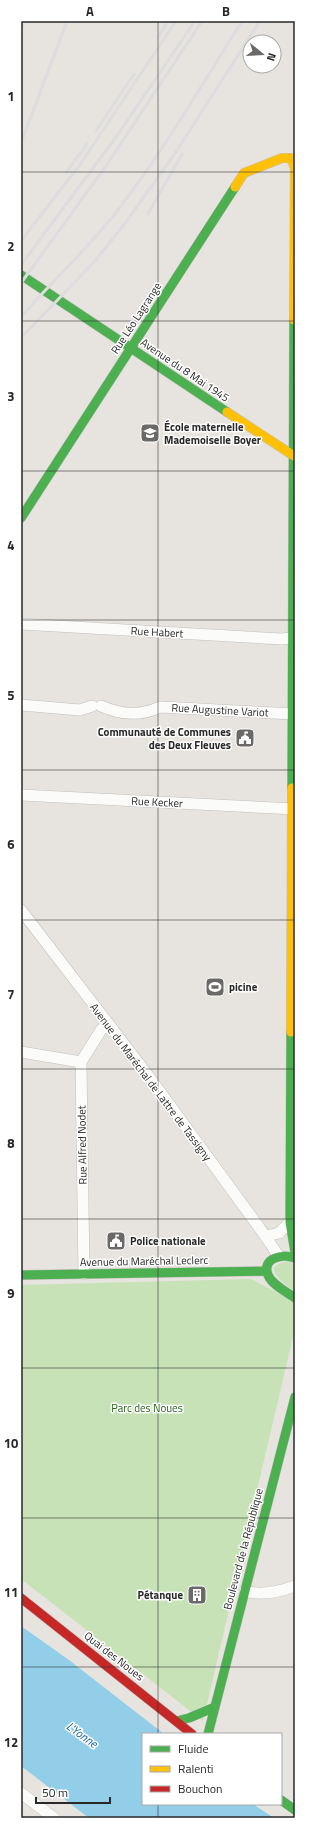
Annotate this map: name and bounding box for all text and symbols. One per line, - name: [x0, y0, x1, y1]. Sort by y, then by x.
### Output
- text: A: [86, 1, 94, 21]
- text: B: [222, 1, 230, 21]
- north arrow: [242, 34, 282, 74]
- text: N: [263, 51, 280, 63]
- text: 1: [7, 86, 15, 106]
- text: 2: [7, 236, 15, 256]
- street label: Rue Léo Lagrange: [107, 279, 165, 357]
- street label: Avenue du 8 Mai 1945: [138, 334, 232, 406]
- text: 3: [7, 386, 15, 406]
- place label: École maternelle Mademoiselle Boyer: [164, 419, 261, 448]
- school or university icon: École maternelle Mademoiselle Boyer: [139, 422, 161, 444]
- text: 4: [7, 535, 15, 555]
- street label: Rue Habert: [130, 623, 184, 641]
- text: 5: [7, 685, 15, 705]
- street label: Rue Augustine Variot: [171, 699, 269, 721]
- place label: Communauté de Communes des Deux Fleuves: [98, 724, 231, 753]
- public building icon: Communauté de Communes des Deux Fleuves: [234, 727, 256, 749]
- street label: Rue Kecker: [131, 793, 183, 811]
- text: 6: [7, 834, 15, 854]
- sports icon: picine: [204, 976, 226, 998]
- place label: picine: [229, 979, 258, 995]
- text: 7: [7, 984, 15, 1004]
- street label: Avenue du Maréchal de Lattre de Tassigny: [86, 1000, 216, 1165]
- street label: Rue Alfred Nodet: [73, 1105, 91, 1185]
- text: 8: [7, 1133, 15, 1153]
- public building icon: Police nationale: [105, 1230, 127, 1252]
- place label: Police nationale: [130, 1233, 206, 1249]
- street label: Avenue du Maréchal Leclerc: [80, 1252, 208, 1270]
- text: 9: [7, 1283, 15, 1303]
- park label: Parc des Noues: [111, 1400, 183, 1416]
- text: 10: [4, 1433, 18, 1453]
- street label: Boulevard de la République: [219, 1486, 267, 1611]
- text: 11: [4, 1582, 18, 1602]
- building icon: Pétanque: [186, 1584, 208, 1606]
- place label: Pétanque: [138, 1587, 183, 1603]
- street label: Quai des Noues: [81, 1628, 147, 1684]
- water label: L'Yonne: [63, 1717, 103, 1753]
- text: 12: [4, 1732, 18, 1752]
- legend: [142, 1733, 282, 1805]
- text: Fluide: [178, 1739, 209, 1758]
- text: Ralenti: [178, 1759, 213, 1778]
- scale bar: [36, 1779, 110, 1805]
- text: Bouchon: [178, 1779, 223, 1798]
- text: 50 m: [42, 1783, 68, 1802]

